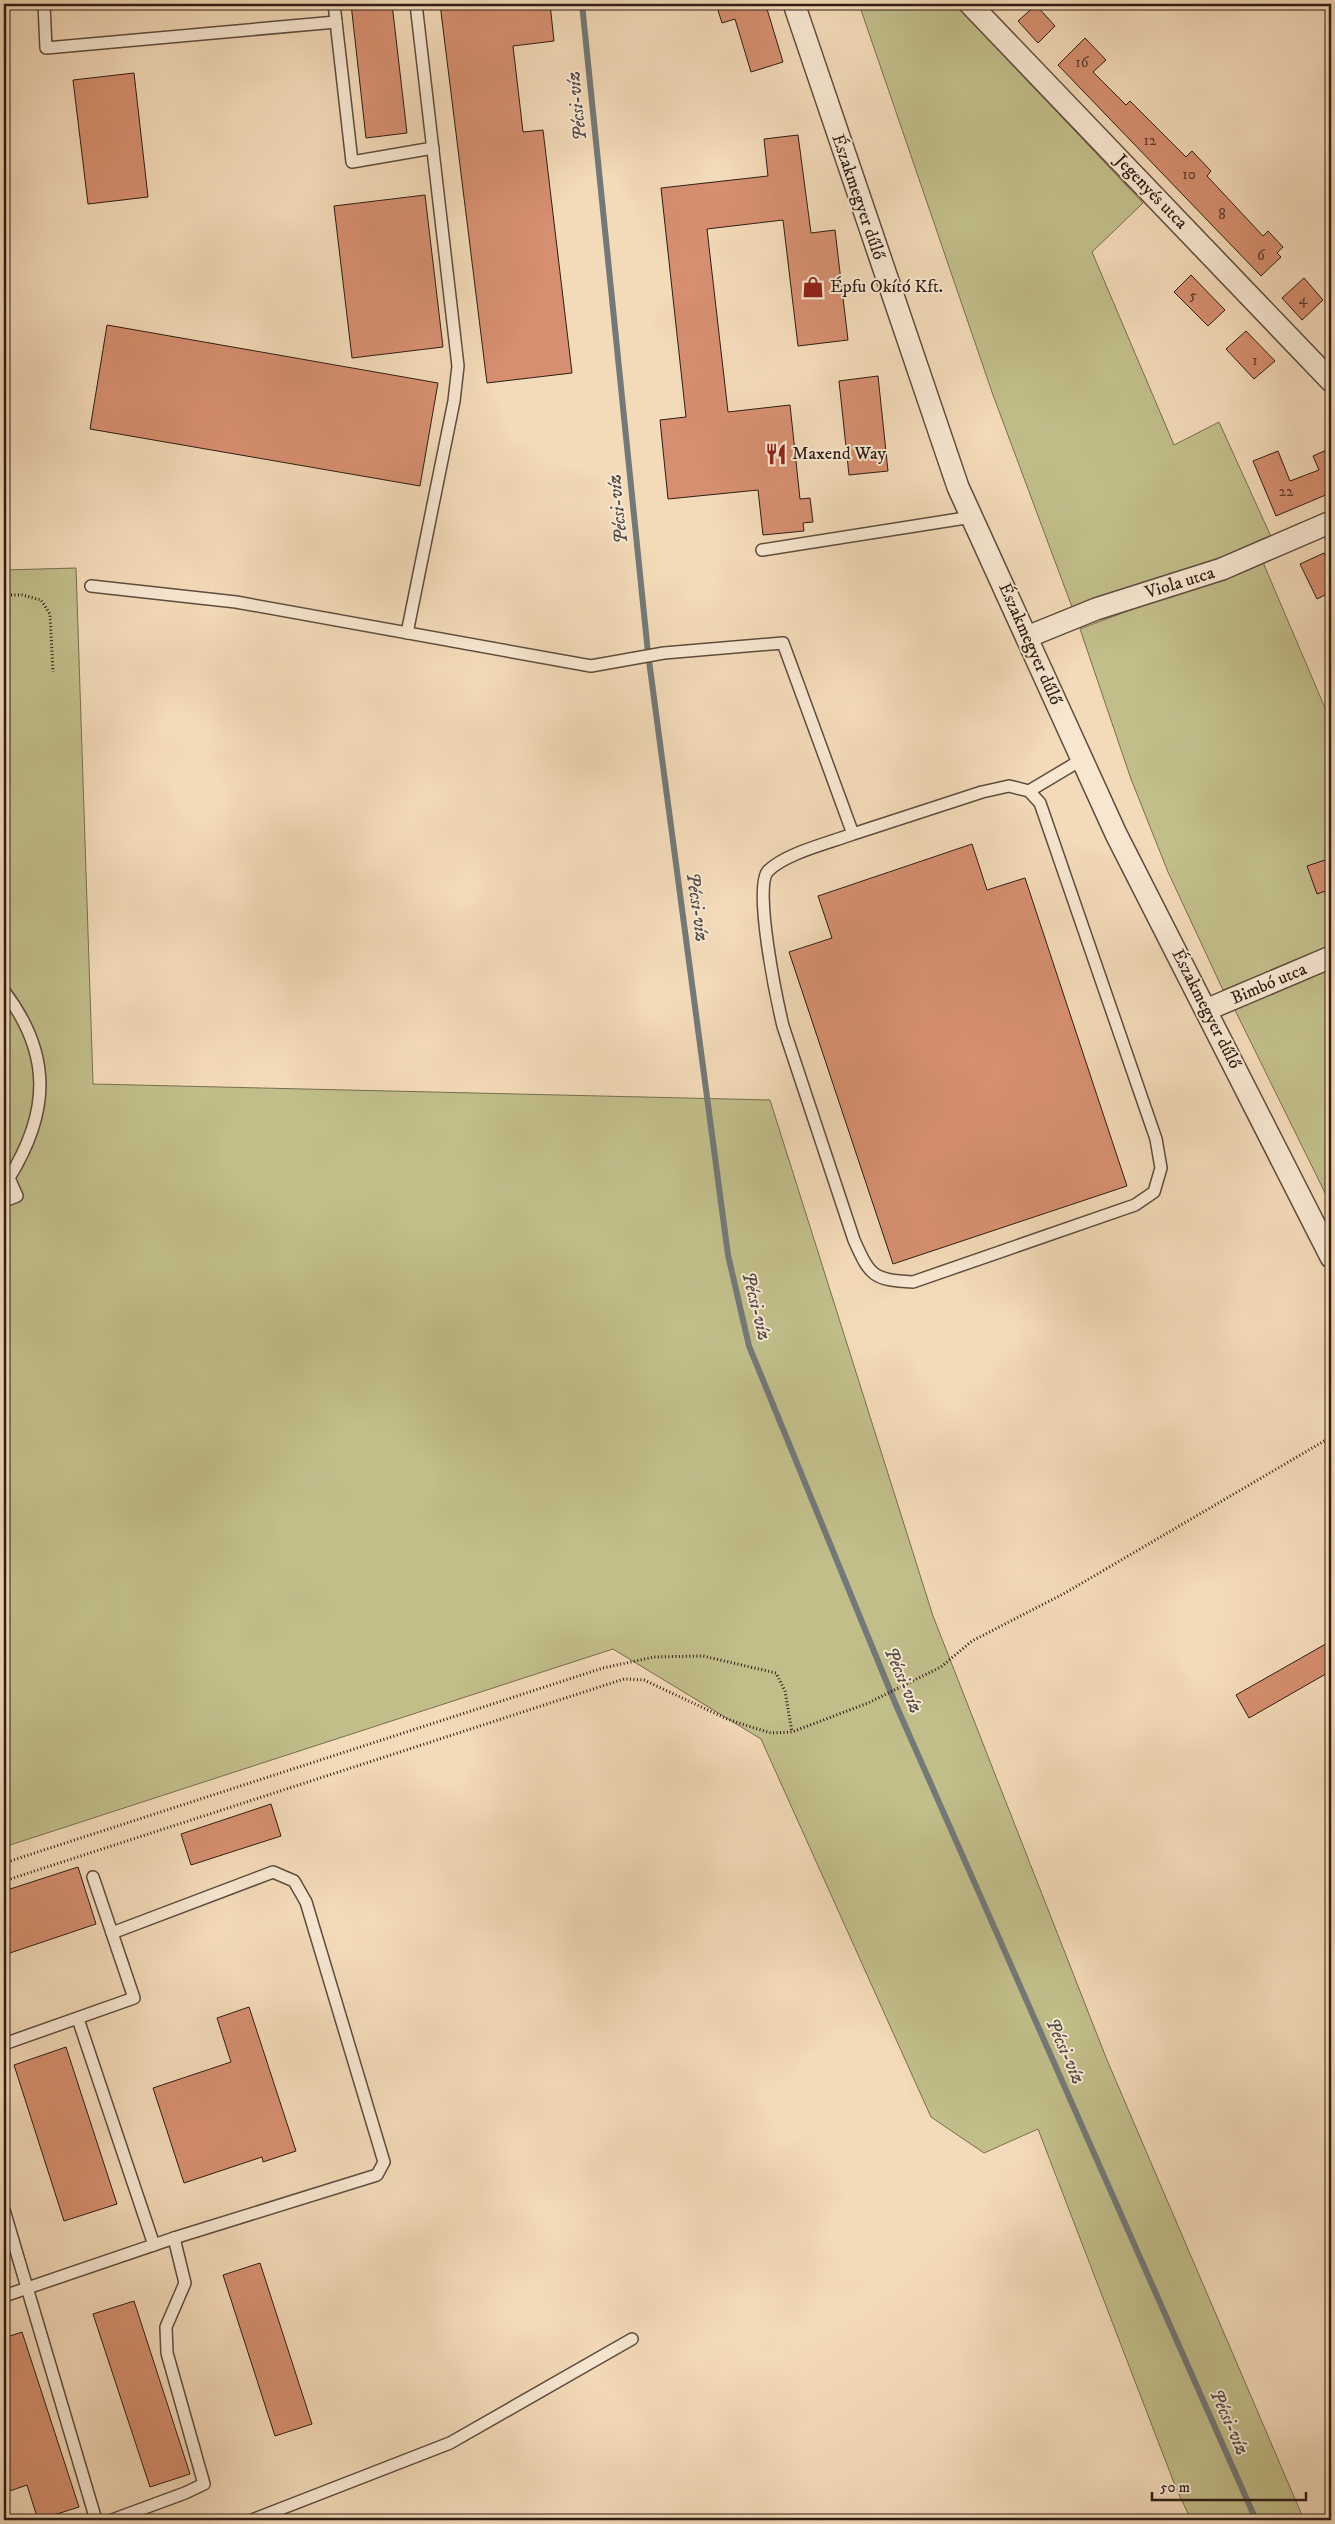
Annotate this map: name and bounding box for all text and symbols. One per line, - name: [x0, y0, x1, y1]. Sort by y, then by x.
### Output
- house number: 16: [1075, 53, 1090, 72]
- water label: Pécsi-víz: [562, 70, 592, 142]
- street label: Északmegyer dűlő: [826, 131, 890, 263]
- house number: 12: [1144, 131, 1157, 150]
- street label: Jegenyés utca: [1109, 149, 1192, 234]
- house number: 10: [1182, 165, 1196, 184]
- house number: 8: [1218, 205, 1226, 224]
- house number: 6: [1257, 246, 1266, 265]
- shop icon: Épfu Okító Kft.: [800, 274, 826, 300]
- place label: Épfu Okító Kft.: [830, 276, 943, 298]
- house number: 5: [1189, 286, 1197, 305]
- house number: 4: [1299, 290, 1308, 309]
- house number: 1: [1252, 351, 1258, 370]
- restaurant icon: Maxend Way: [763, 441, 789, 467]
- place label: Maxend Way: [792, 443, 886, 465]
- water label: Pécsi-víz: [603, 473, 633, 545]
- house number: 22: [1279, 482, 1294, 501]
- street label: Viola utca: [1142, 562, 1218, 604]
- street label: Északmegyer dűlő: [993, 580, 1067, 709]
- water label: Pécsi-víz: [681, 871, 713, 943]
- street label: Északmegyer dűlő: [1166, 945, 1246, 1073]
- street label: Bimbó utca: [1228, 958, 1311, 1010]
- water label: Pécsi-víz: [736, 1269, 776, 1343]
- water label: Pécsi-víz: [879, 1643, 927, 1717]
- water label: Pécsi-víz: [1040, 2014, 1090, 2088]
- water label: Pécsi-víz: [1204, 2385, 1254, 2459]
- scale bar: [1152, 2469, 1306, 2501]
- text: 50 m: [1160, 2478, 1190, 2497]

